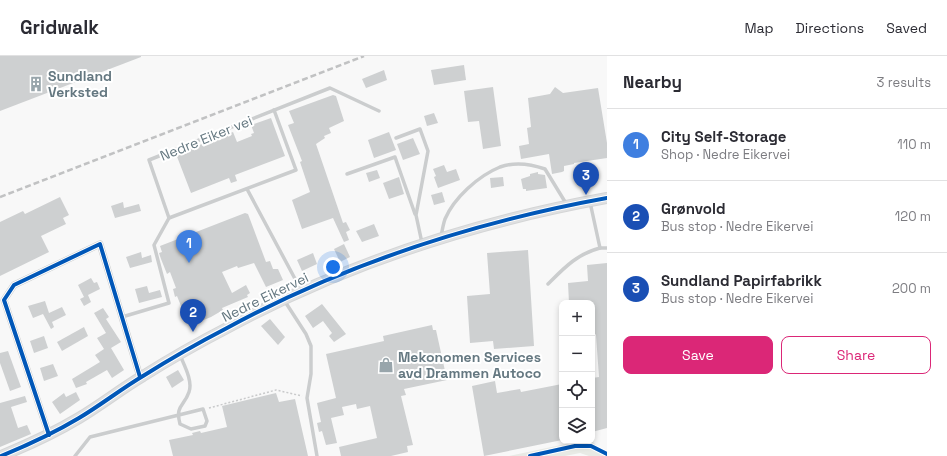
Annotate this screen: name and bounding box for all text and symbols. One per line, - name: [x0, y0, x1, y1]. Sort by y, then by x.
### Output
- text: Gridwalk: [20, 15, 99, 40]
- text: Map: [744, 19, 774, 37]
- text: Directions: [796, 19, 864, 37]
- text: Saved: [886, 19, 927, 37]
- place label: Sundland Verksted: [48, 67, 112, 101]
- text: Nearby: [623, 71, 682, 93]
- text: 3 results: [877, 74, 931, 91]
- building icon: Sundland Verksted: [27, 75, 45, 93]
- street label: Nedre Eiker vei: [157, 111, 255, 165]
- text: City Self-Storage: [661, 127, 787, 146]
- text: 1: [633, 136, 639, 153]
- text: 110 m: [897, 136, 931, 153]
- text: Shop · Nedre Eikervei: [661, 146, 790, 163]
- pin: 3: [573, 162, 599, 195]
- text: Grønvold: [661, 199, 726, 218]
- text: 2: [632, 208, 640, 225]
- text: 120 m: [895, 208, 931, 225]
- text: Bus stop · Nedre Eikervei: [661, 218, 814, 235]
- pin: 1: [176, 230, 202, 263]
- your location: [323, 257, 343, 277]
- street label: Nedre Eikervei: [219, 268, 311, 326]
- text: Sundland Papirfabrikk: [661, 271, 822, 290]
- text: 3: [632, 280, 640, 297]
- text: 200 m: [892, 280, 931, 297]
- text: Bus stop · Nedre Eikervei: [661, 290, 814, 307]
- pin: 2: [180, 299, 206, 332]
- map controls: [559, 300, 595, 444]
- button: +: [559, 300, 595, 336]
- button: −: [559, 336, 595, 372]
- button: Save: [623, 336, 773, 374]
- button: Share: [781, 336, 931, 374]
- place label: Mekonomen Services avd Drammen Autoco: [398, 348, 541, 382]
- shop icon: Mekonomen Services avd Drammen Autoco: [377, 356, 395, 374]
- button: locate: [559, 372, 595, 408]
- button: layers: [559, 408, 595, 444]

